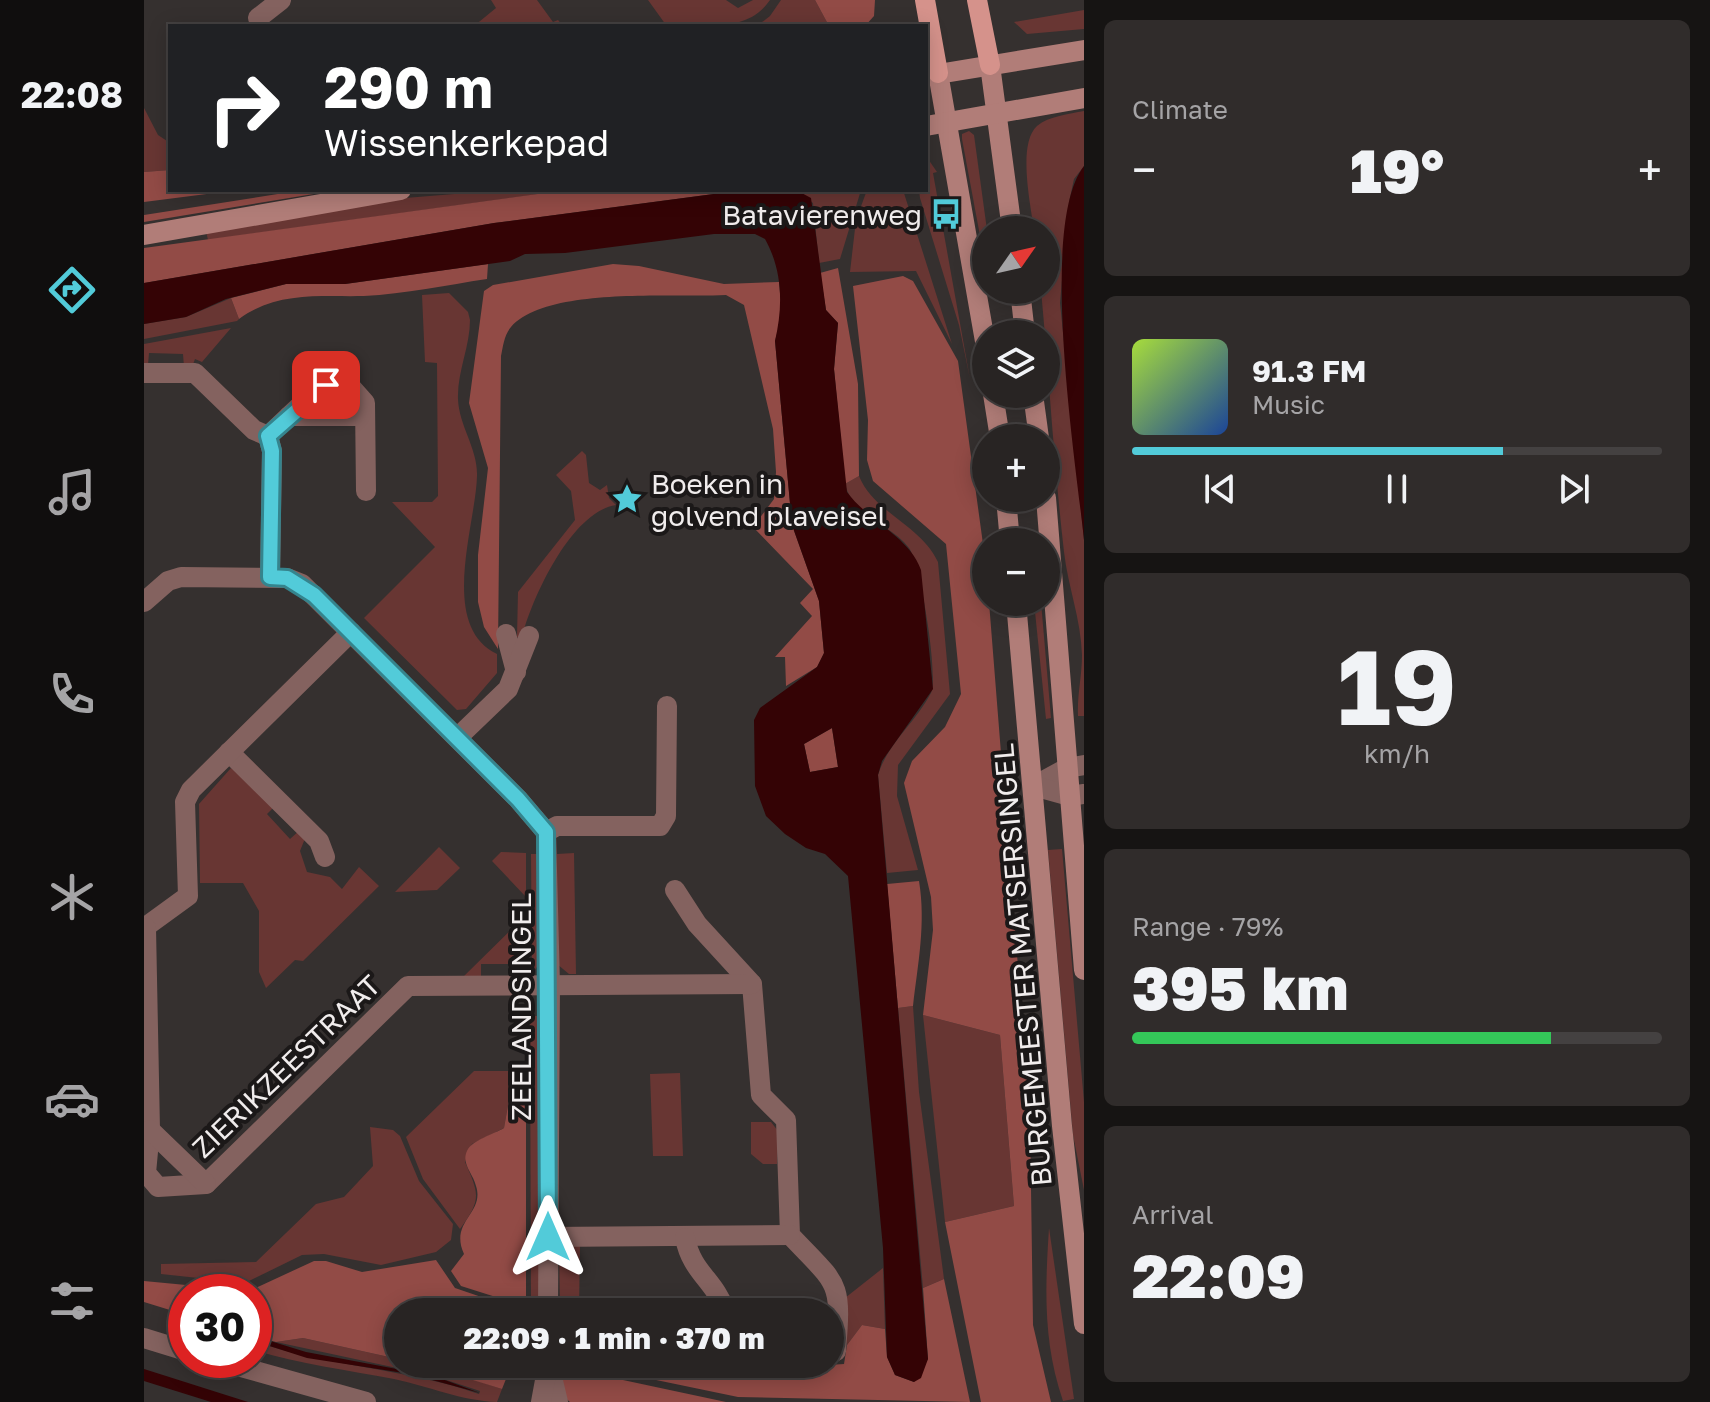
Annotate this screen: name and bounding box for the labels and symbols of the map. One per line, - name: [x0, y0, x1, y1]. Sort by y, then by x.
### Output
- bus stop icon: Batavierenweg: [929, 197, 963, 231]
- place label: Batavierenweg: [722, 198, 922, 231]
- north arrow: [972, 216, 1060, 304]
- pin: [292, 351, 360, 419]
- place label: Boeken in golvend plaveisel: [651, 467, 887, 532]
- place icon: Boeken in golvend plaveisel: [610, 482, 644, 516]
- street label: BURGEMEESTER MATSERSINGEL: [986, 742, 1058, 1188]
- street label: ZEELANDSINGEL: [504, 893, 537, 1121]
- street label: ZIERIKZEESTRAAT: [185, 968, 387, 1164]
- position arrow: [506, 1195, 590, 1279]
- speed limit sign: 30: [168, 1274, 272, 1378]

